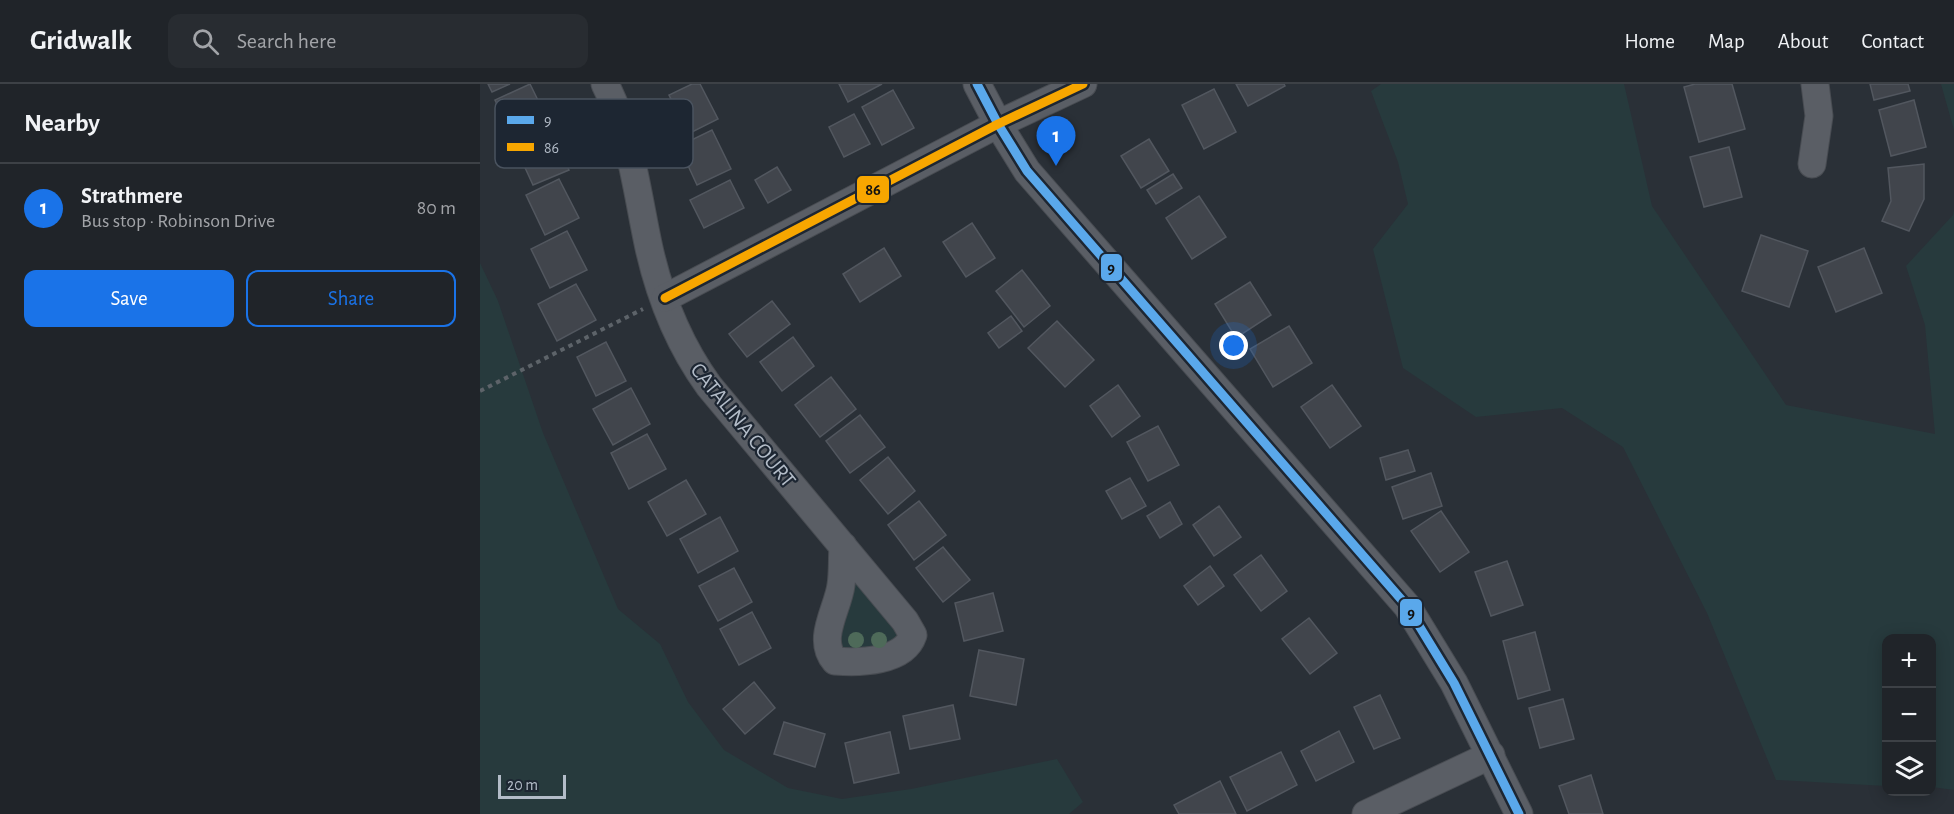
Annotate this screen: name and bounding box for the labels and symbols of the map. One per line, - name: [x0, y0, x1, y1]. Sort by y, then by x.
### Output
- legend: [495, 99, 693, 168]
- text: 9: [544, 113, 552, 129]
- pin: 1: [1036, 116, 1076, 166]
- text: 86: [544, 140, 559, 156]
- line badge: 86: [856, 175, 890, 204]
- text: 86: [865, 182, 881, 198]
- line badge: 9: [1100, 253, 1123, 282]
- text: 9: [1107, 260, 1115, 276]
- your location: [1219, 331, 1248, 360]
- street label: CATALINA COURT: [686, 359, 800, 492]
- line badge: 9: [1399, 598, 1423, 627]
- text: 9: [1407, 605, 1415, 621]
- scale bar: [498, 772, 566, 800]

